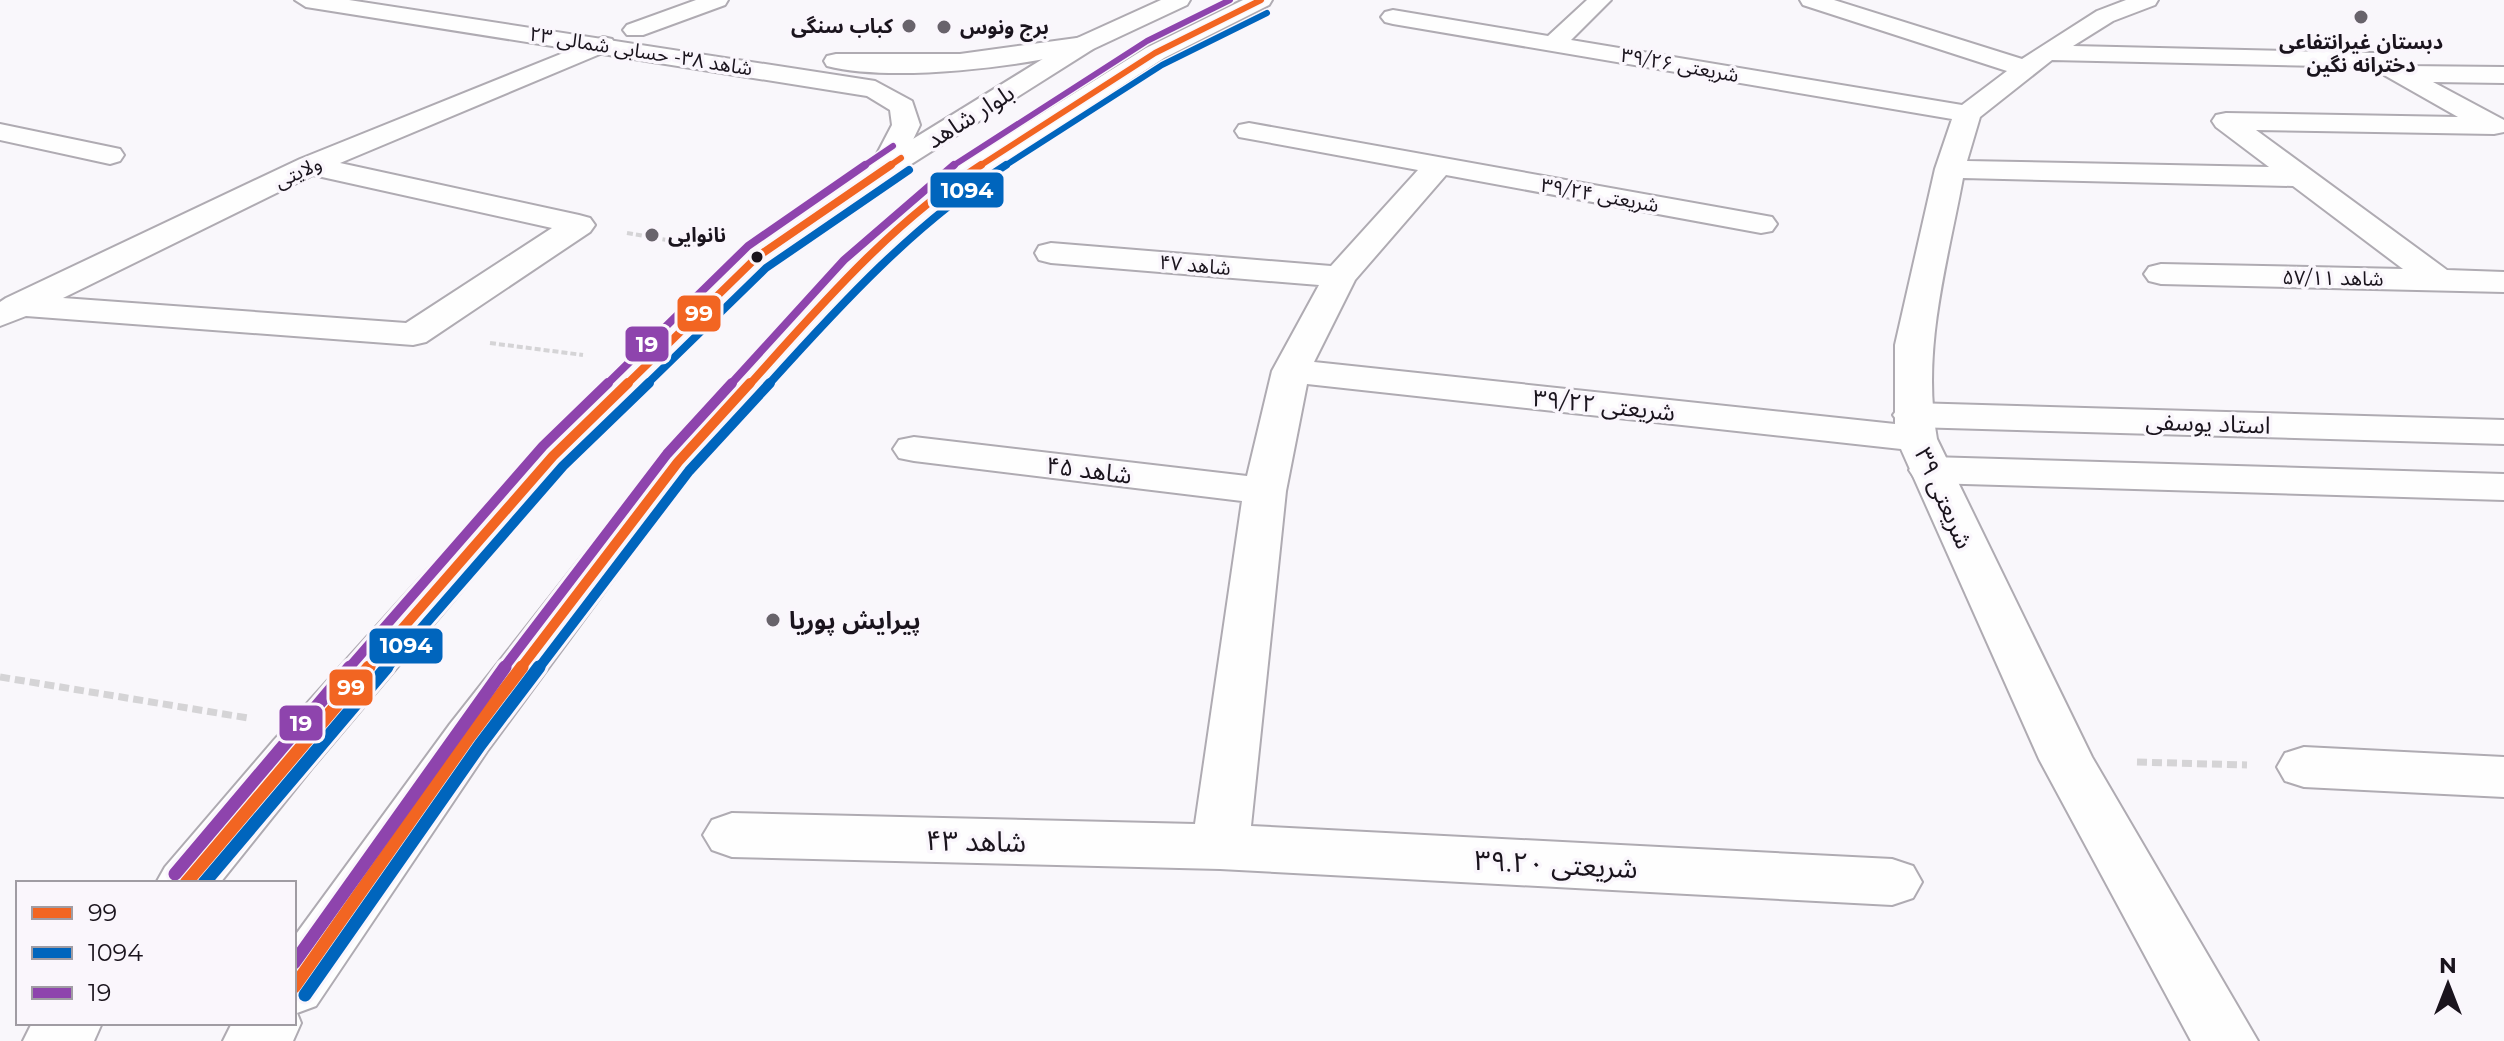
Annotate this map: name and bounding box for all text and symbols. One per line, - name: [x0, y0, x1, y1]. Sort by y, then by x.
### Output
- marker: دبستان غیرانتفاعی دخترانه نگین: [2352, 8, 2370, 26]
- place label: کباب سنگی: [791, 14, 894, 38]
- place label: برج ونوس: [960, 15, 1049, 42]
- marker: کباب سنگی: [900, 17, 918, 35]
- marker: برج ونوس: [935, 18, 953, 36]
- street label: شاهد ۳۸- حسابی شمالی ۲۳: [528, 21, 754, 81]
- place label: دبستان غیرانتفاعی دخترانه نگین: [2279, 30, 2443, 77]
- street label: شریعتی ۳۹/۲۶: [1619, 43, 1741, 87]
- street label: بلوار شاهد: [921, 78, 1019, 154]
- street label: ولایتی: [271, 151, 325, 193]
- line badge: 1094: [929, 171, 1005, 209]
- street label: شریعتی ۳۹/۲۴: [1539, 173, 1661, 217]
- text: 1094: [941, 177, 993, 204]
- place label: نانوایی: [668, 223, 726, 247]
- marker: نانوایی: [643, 226, 661, 244]
- unlabelled marker: [749, 249, 765, 265]
- street label: شاهد ۴۷: [1158, 250, 1232, 280]
- street label: شاهد ۵۷/۱۱: [2282, 265, 2384, 291]
- line badge: 99: [676, 294, 722, 333]
- text: 99: [685, 300, 713, 327]
- line badge: 19: [624, 325, 670, 363]
- text: 19: [636, 331, 658, 358]
- street label: شریعتی ۳۹/۲۲: [1531, 383, 1677, 427]
- street label: استاد یوسفی: [2145, 406, 2271, 440]
- street label: شریعتی ۳۹: [1909, 443, 1979, 553]
- street label: شاهد ۴۵: [1044, 450, 1134, 490]
- place label: پیرایش پوریا: [789, 606, 921, 636]
- marker: پیرایش پوریا: [764, 611, 782, 629]
- line badge: 1094: [368, 627, 444, 665]
- text: 1094: [380, 632, 432, 659]
- line badge: 99: [328, 668, 374, 707]
- text: 99: [337, 674, 365, 701]
- line badge: 19: [278, 704, 324, 742]
- text: 19: [290, 710, 312, 737]
- street label: شاهد ۴۳: [925, 823, 1027, 859]
- street label: شریعتی ۳۹.۲۰: [1473, 843, 1639, 885]
- legend: [16, 881, 296, 1025]
- text: 99: [88, 898, 117, 927]
- text: 1094: [88, 938, 143, 967]
- north arrow: [2408, 945, 2488, 1025]
- text: N: [2439, 952, 2457, 979]
- text: 19: [88, 978, 111, 1007]

